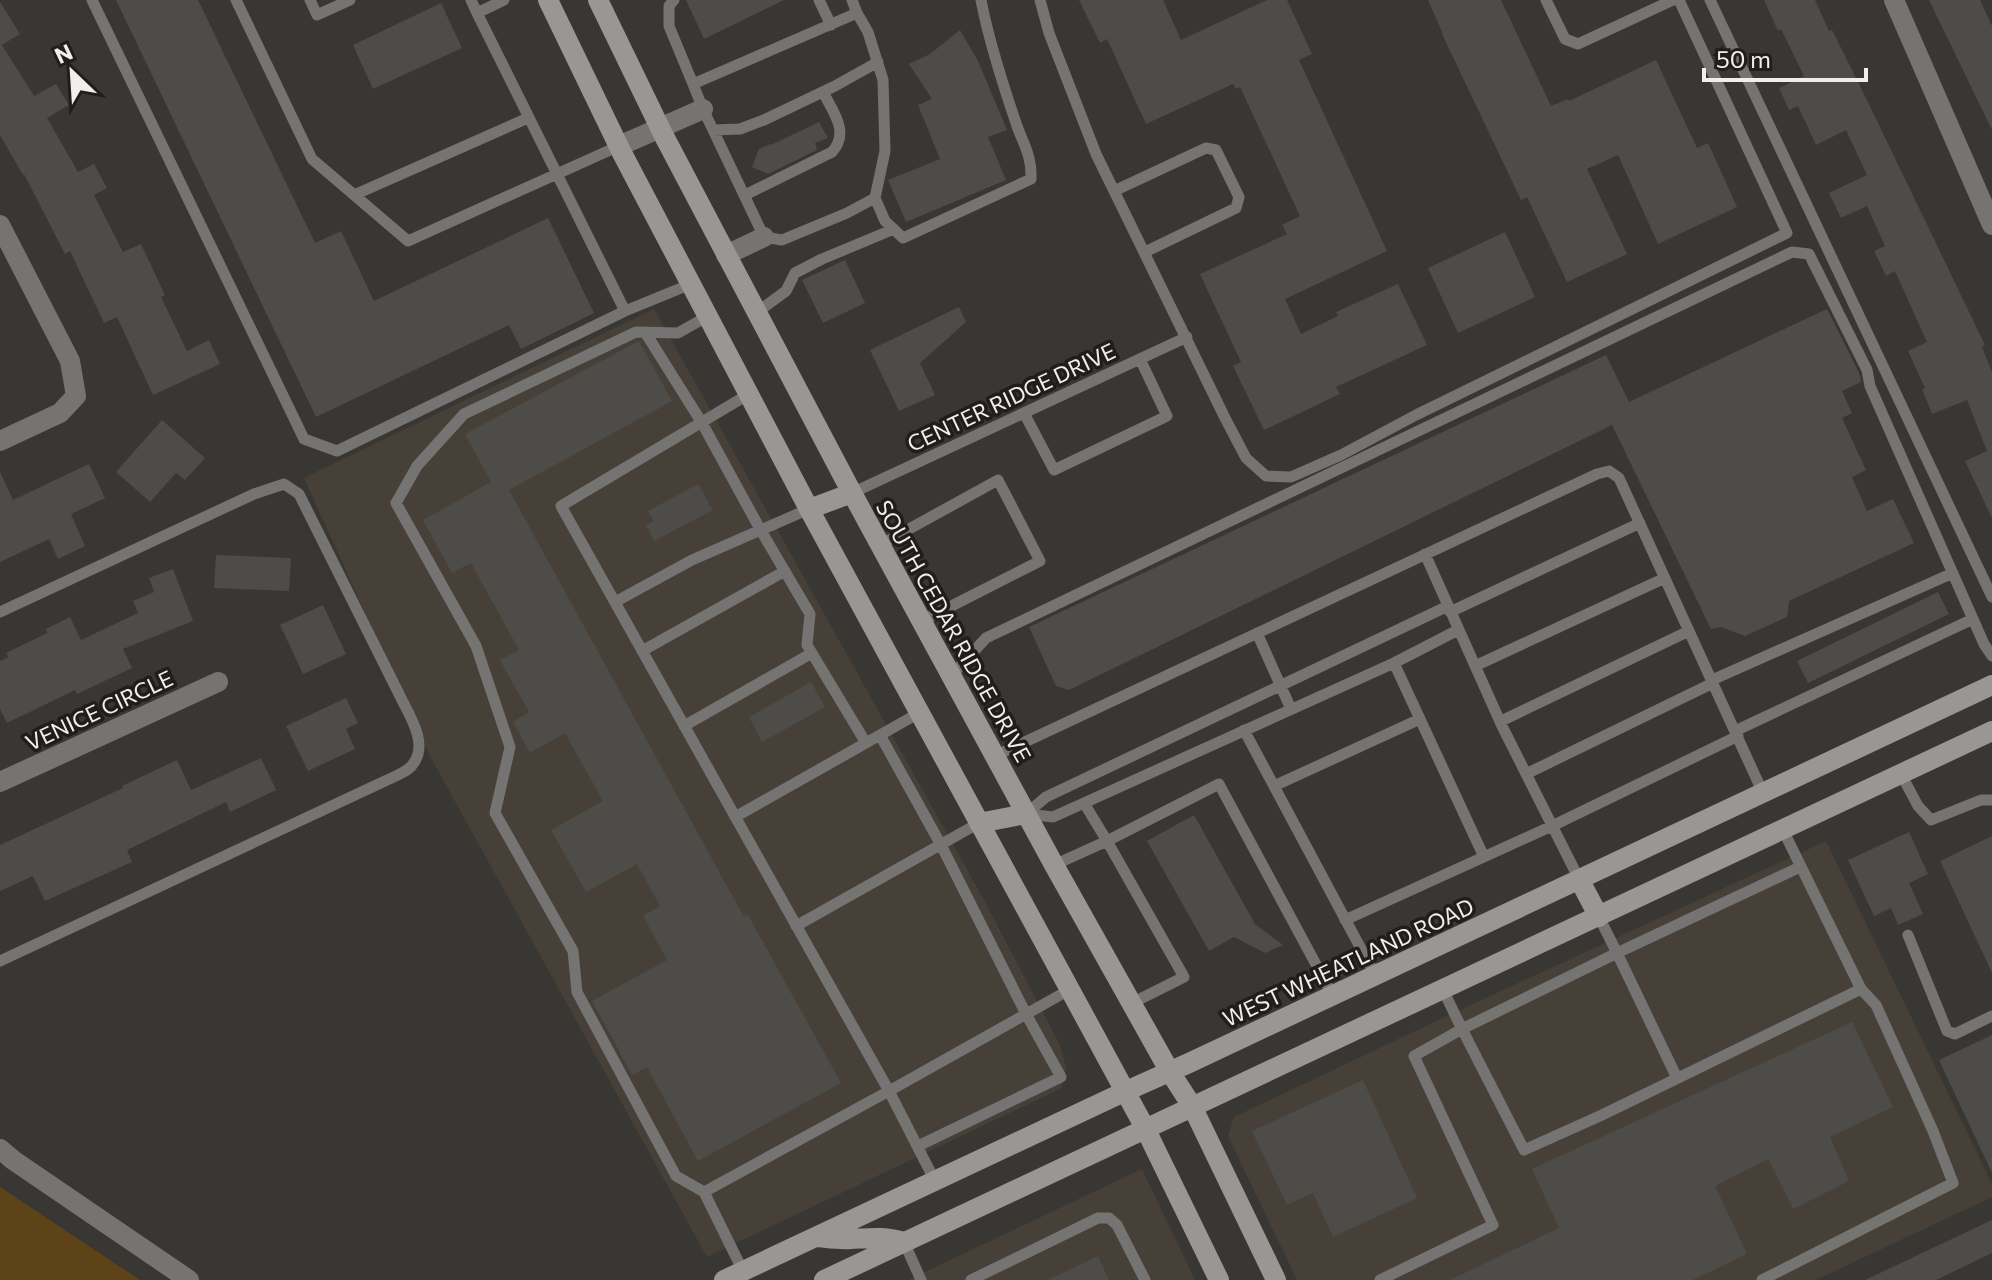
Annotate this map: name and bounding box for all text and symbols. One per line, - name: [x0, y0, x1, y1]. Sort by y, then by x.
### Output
- north arrow: [32, 32, 112, 112]
- scale bar: [1704, 32, 1866, 82]
- text: N: [50, 38, 77, 69]
- text: 50 m: [1716, 44, 1771, 73]
- street label: CENTER RIDGE DRIVE: [903, 337, 1119, 457]
- street label: SOUTH CEDAR RIDGE DRIVE: [871, 495, 1037, 767]
- street label: VENICE CIRCLE: [21, 664, 177, 756]
- street label: WEST WHEATLAND ROAD: [1218, 892, 1478, 1032]

